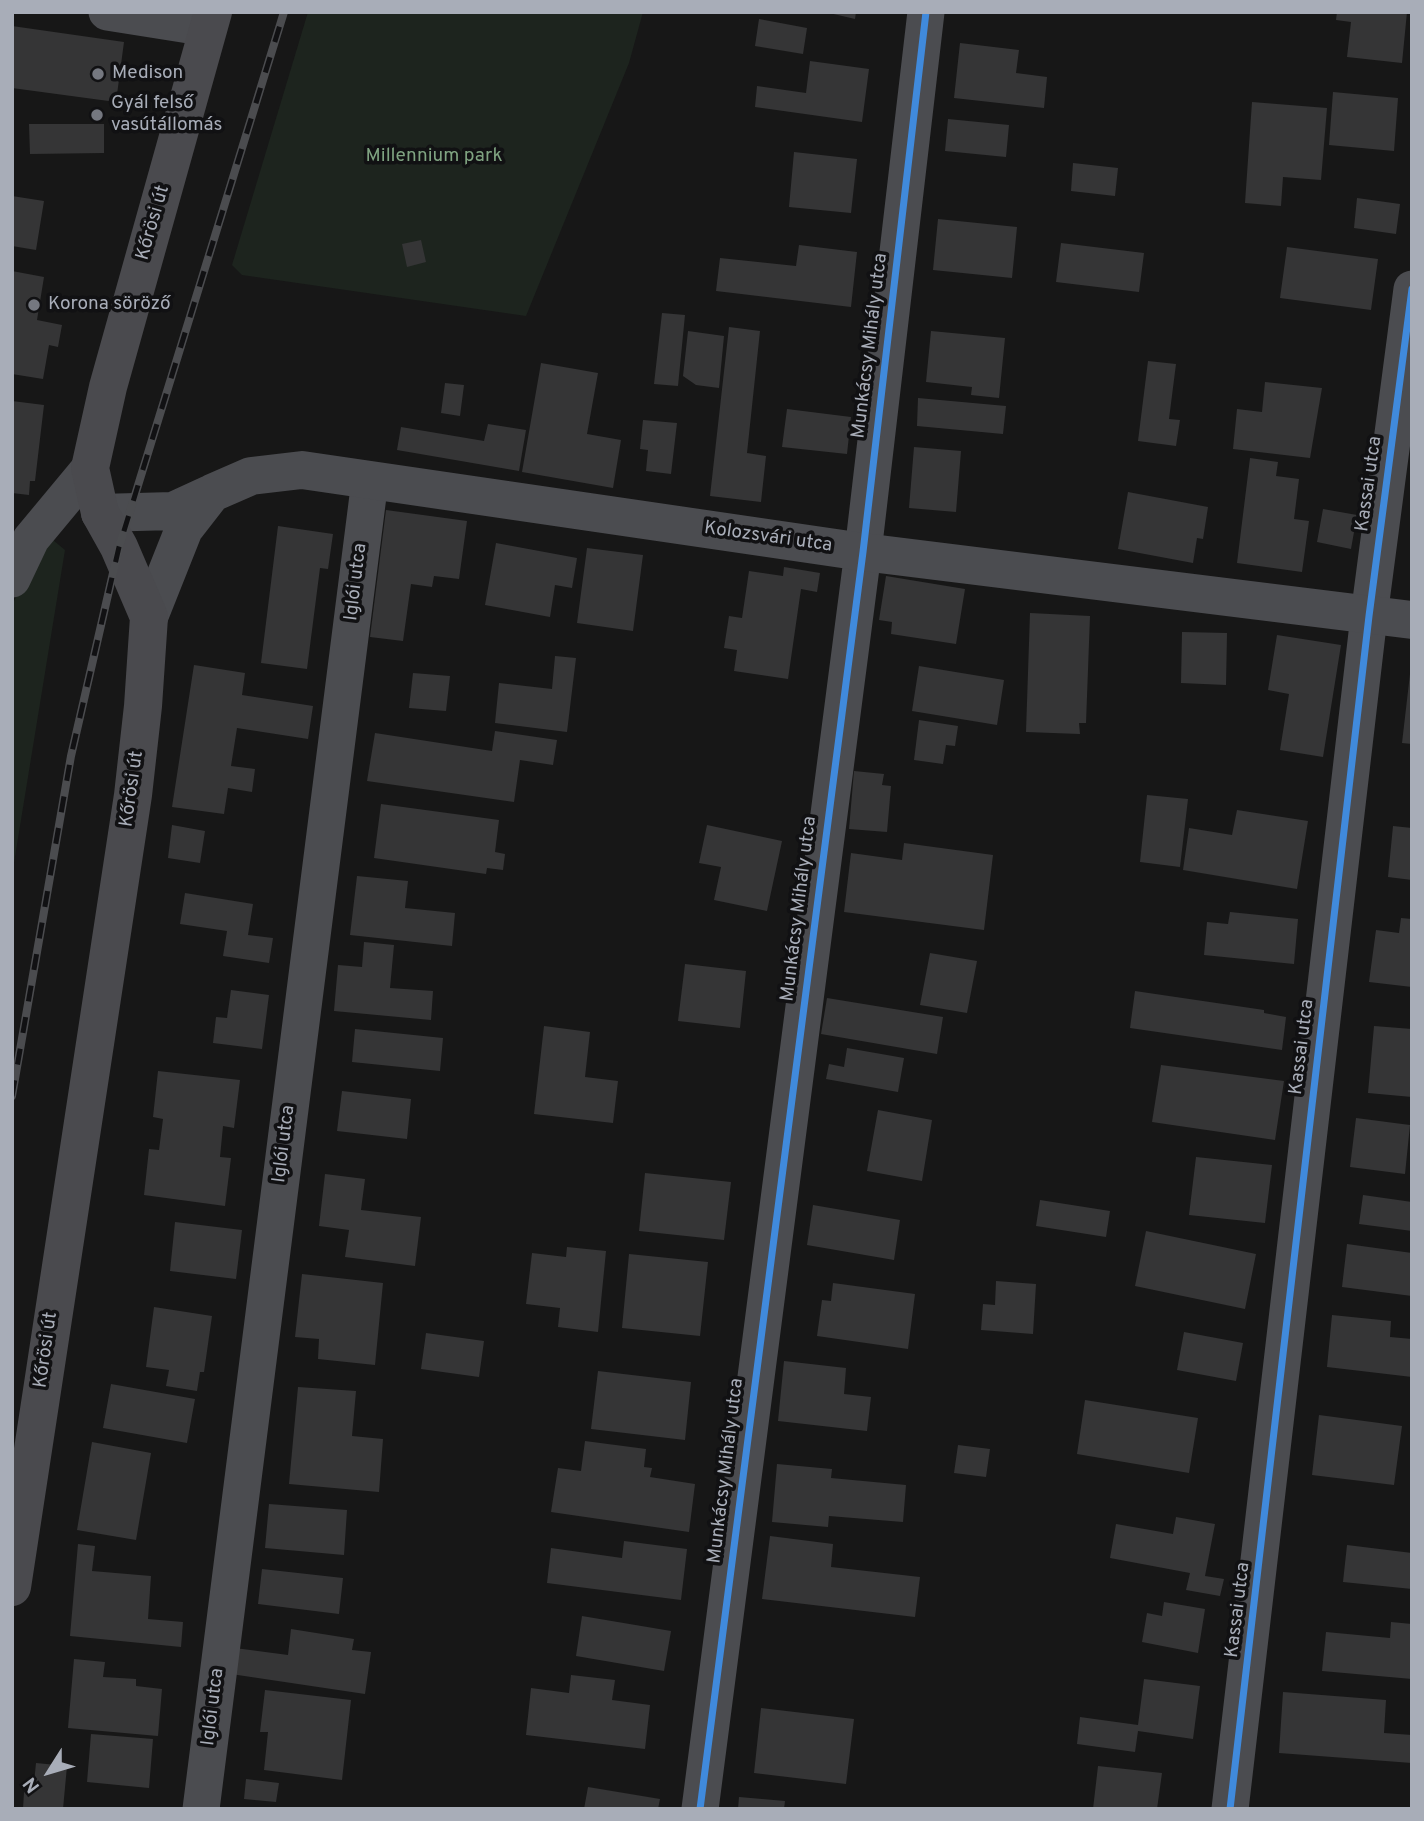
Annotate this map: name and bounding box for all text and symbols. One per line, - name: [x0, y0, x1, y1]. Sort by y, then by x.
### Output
- place label: Medison: [112, 63, 183, 85]
- marker: Medison: [90, 66, 106, 82]
- place label: Gyál felső vasútállomás: [111, 93, 222, 137]
- marker: Gyál felső vasútállomás: [89, 107, 105, 123]
- park label: Millennium park: [366, 146, 502, 168]
- street label: Kőrösi út: [132, 183, 176, 263]
- street label: Munkácsy Mihály utca: [848, 252, 894, 440]
- place label: Korona söröző: [48, 294, 171, 316]
- marker: Korona söröző: [26, 297, 42, 313]
- street label: Kassai utca: [1352, 435, 1388, 533]
- street label: Kolozsvári utca: [702, 518, 834, 558]
- street label: Iglói utca: [341, 542, 373, 622]
- street label: Kőrösi út: [116, 749, 150, 829]
- street label: Munkácsy Mihály utca: [777, 815, 823, 1003]
- street label: Kassai utca: [1286, 998, 1320, 1096]
- street label: Iglói utca: [269, 1104, 301, 1184]
- street label: Kőrösi út: [30, 1310, 64, 1390]
- street label: Munkácsy Mihály utca: [704, 1377, 750, 1565]
- street label: Kassai utca: [1222, 1561, 1256, 1659]
- street label: Iglói utca: [198, 1667, 230, 1747]
- north arrow: [14, 1737, 84, 1807]
- text: N: [19, 1772, 46, 1797]

